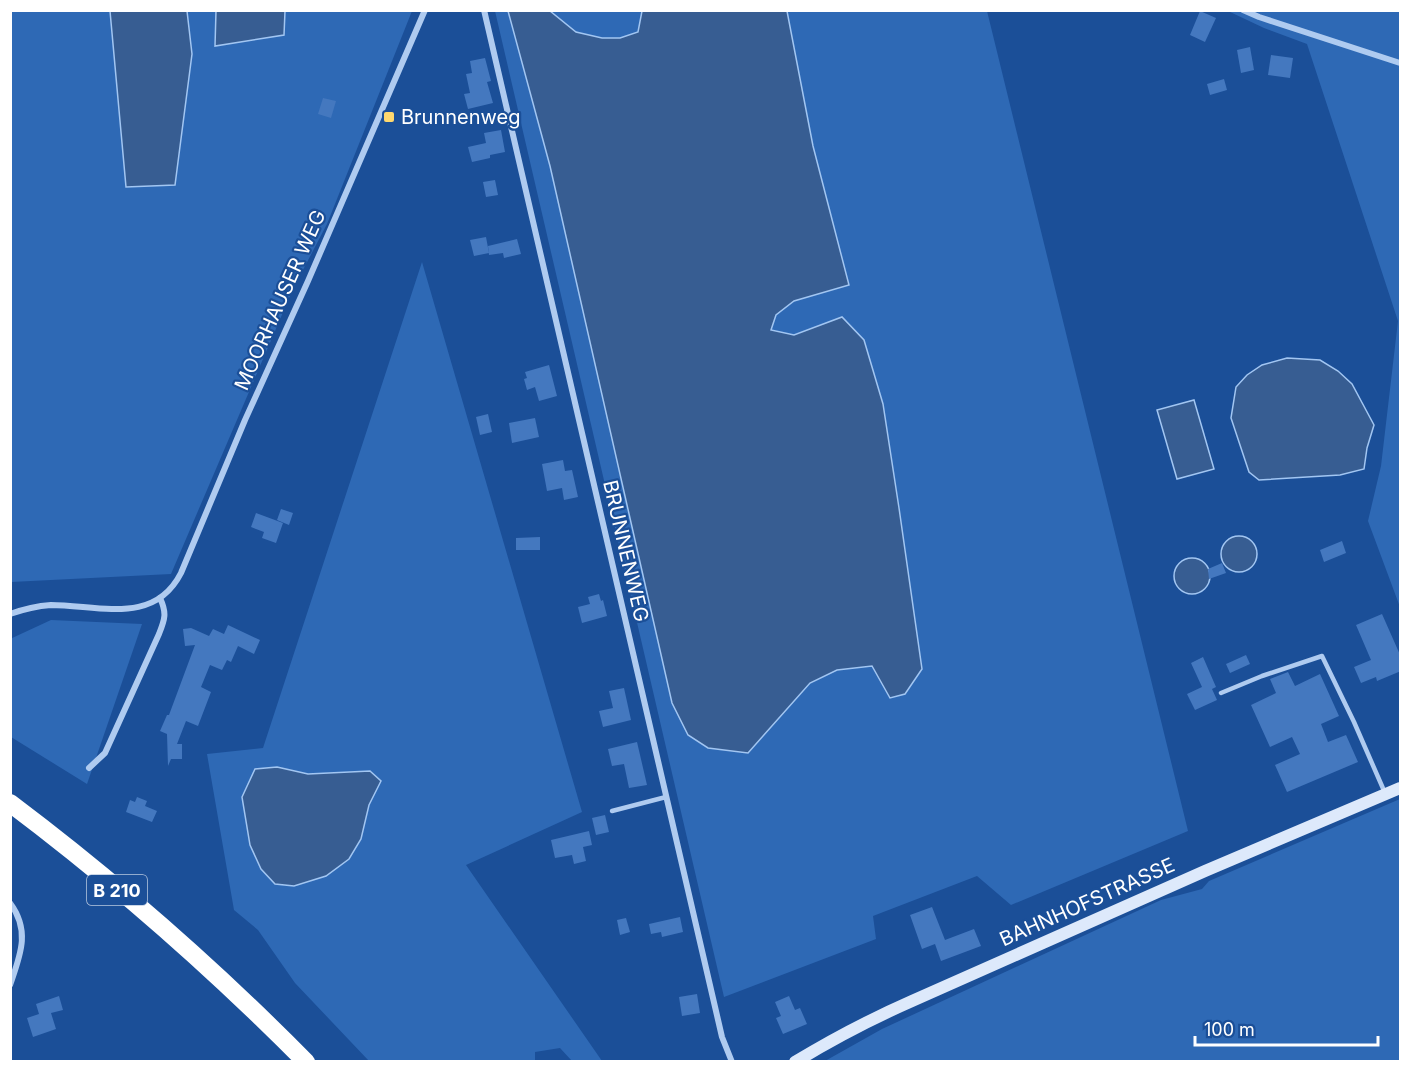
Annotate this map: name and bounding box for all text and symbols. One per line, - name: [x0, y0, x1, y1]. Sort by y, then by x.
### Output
- place label: Brunnenweg: [401, 105, 520, 129]
- marker: Brunnenweg: [382, 110, 396, 124]
- street label: MOORHAUSER WEG: [229, 206, 331, 394]
- street label: BRUNNENWEG: [598, 478, 654, 624]
- street label: BAHNHOFSTRASSE: [996, 853, 1178, 951]
- road number: B 210: [87, 875, 147, 905]
- scale bar: [1195, 1009, 1378, 1047]
- text: 100 m: [1204, 1019, 1255, 1040]

